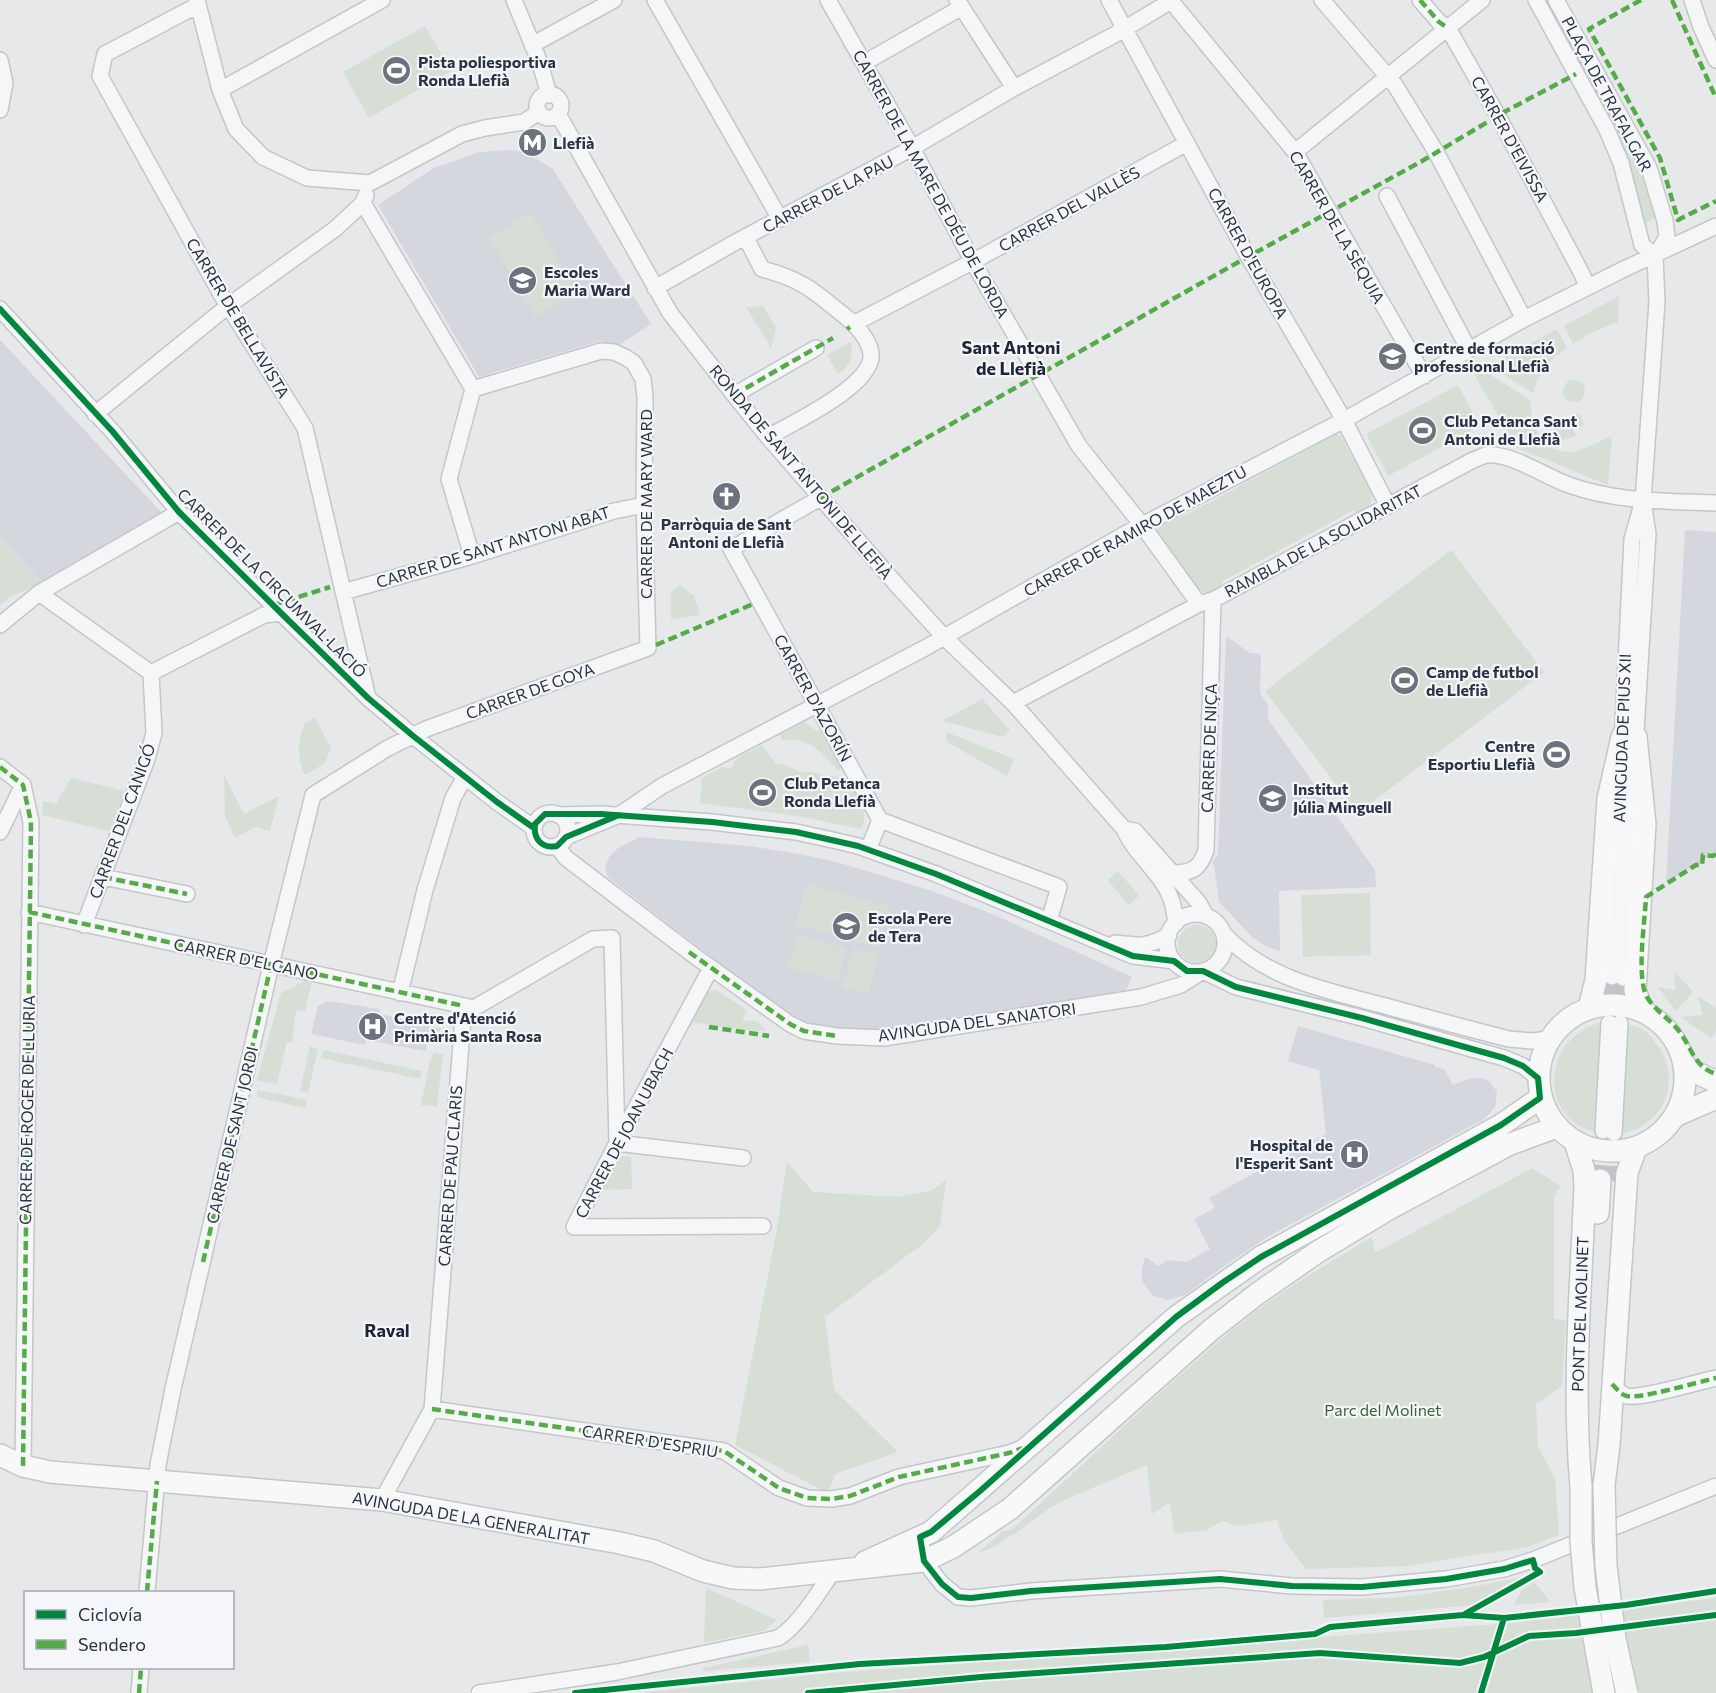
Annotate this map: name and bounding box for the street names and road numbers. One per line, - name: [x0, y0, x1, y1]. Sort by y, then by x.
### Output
- street label: PLAÇA DE TRAFALGAR: [1558, 13, 1657, 175]
- street label: CARRER DE LA MARE DE DÉU DE LORDA: [850, 46, 1013, 321]
- street label: CARRER D'EIVISSA: [1468, 73, 1553, 205]
- street label: CARRER DE LA SÈQUIA: [1286, 147, 1389, 307]
- street label: CARRER DE LA PAU: [759, 151, 897, 236]
- street label: CARRER DEL VALLÈS: [995, 162, 1143, 255]
- street label: CARRER D'EUROPA: [1205, 184, 1292, 322]
- street label: CARRER DE BELLAVISTA: [183, 234, 294, 401]
- street label: RONDA DE SANT ANTONI DE LLEFIÀ: [706, 361, 897, 583]
- street label: CARRER DE MARY WARD: [636, 409, 655, 599]
- street label: CARRER DE RAMIRO DE MAEZTU: [1020, 461, 1250, 600]
- street label: RAMBLA DE LA SOLIDARITAT: [1221, 480, 1425, 601]
- street label: CARRER DE LA CIRCUMVAL·LACIÓ: [174, 484, 371, 681]
- street label: CARRER DE SANT ANTONI ABAT: [374, 502, 612, 591]
- street label: CARRER D'AZORÍN: [771, 631, 856, 765]
- street label: AVINGUDA DE PIUS XII: [1609, 653, 1634, 823]
- street label: CARRER DE GOYA: [463, 658, 597, 723]
- street label: CARRER DE NIÇA: [1197, 683, 1220, 813]
- street label: CARRER DEL CANIGÓ: [85, 741, 158, 901]
- street label: CARRER D'ELCANO: [172, 934, 320, 983]
- street label: CARRER DE ROGER DE LLURIA: [15, 995, 38, 1225]
- street label: AVINGUDA DEL SANATORI: [877, 998, 1077, 1045]
- street label: CARRER DE SANT JORDI: [202, 1044, 261, 1225]
- street label: CARRER DE JOAN UBACH: [571, 1044, 677, 1221]
- street label: CARRER DE PAU CLARIS: [434, 1085, 465, 1267]
- street label: PONT DEL MOLINET: [1567, 1236, 1592, 1392]
- street label: CARRER D'ESPRIU: [581, 1420, 719, 1461]
- street label: AVINGUDA DE LA GENERALITAT: [351, 1487, 591, 1548]

